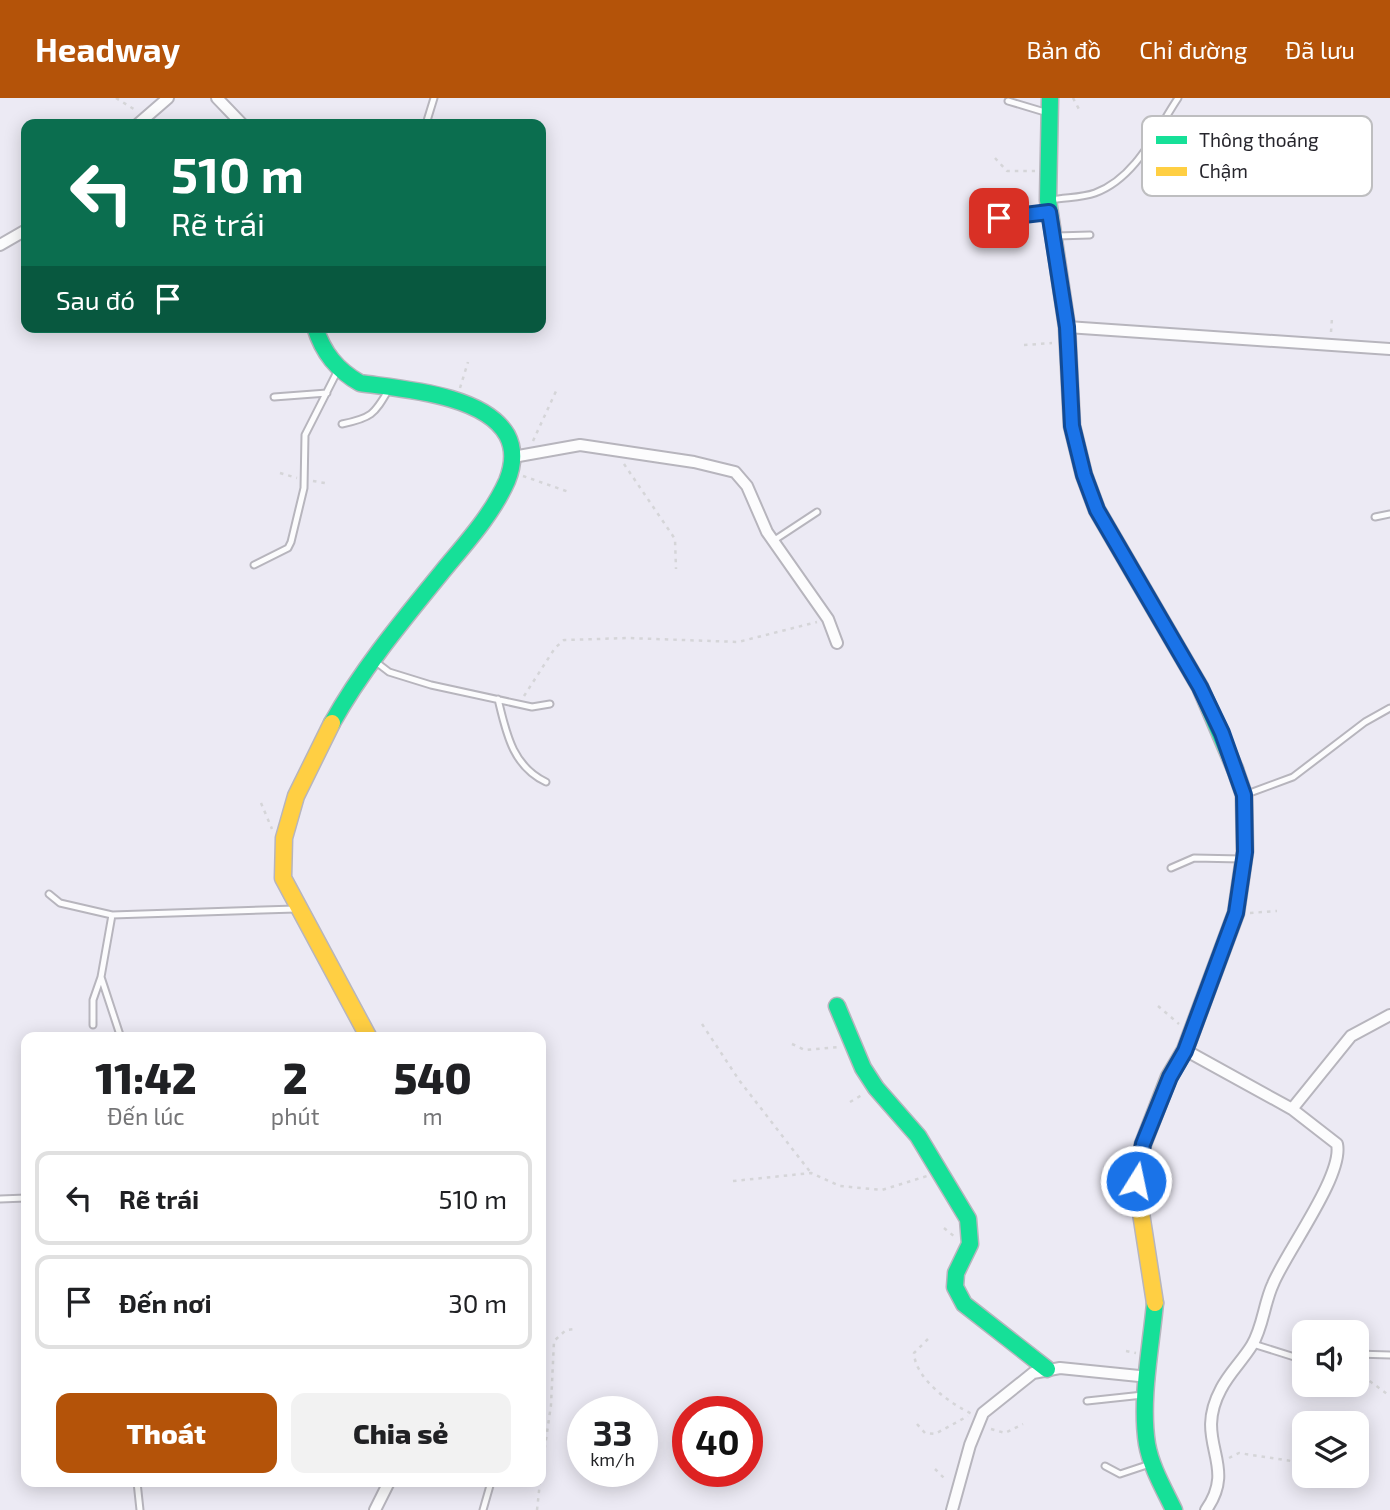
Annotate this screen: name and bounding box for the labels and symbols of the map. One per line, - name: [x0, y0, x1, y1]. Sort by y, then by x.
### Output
- legend: [1142, 116, 1372, 196]
- text: Thông thoáng: [1199, 128, 1319, 151]
- text: Chậm: [1199, 159, 1248, 182]
- pin: [969, 188, 1029, 248]
- position arrow: [1099, 1144, 1173, 1218]
- speed limit sign: 40: [672, 1396, 763, 1487]

